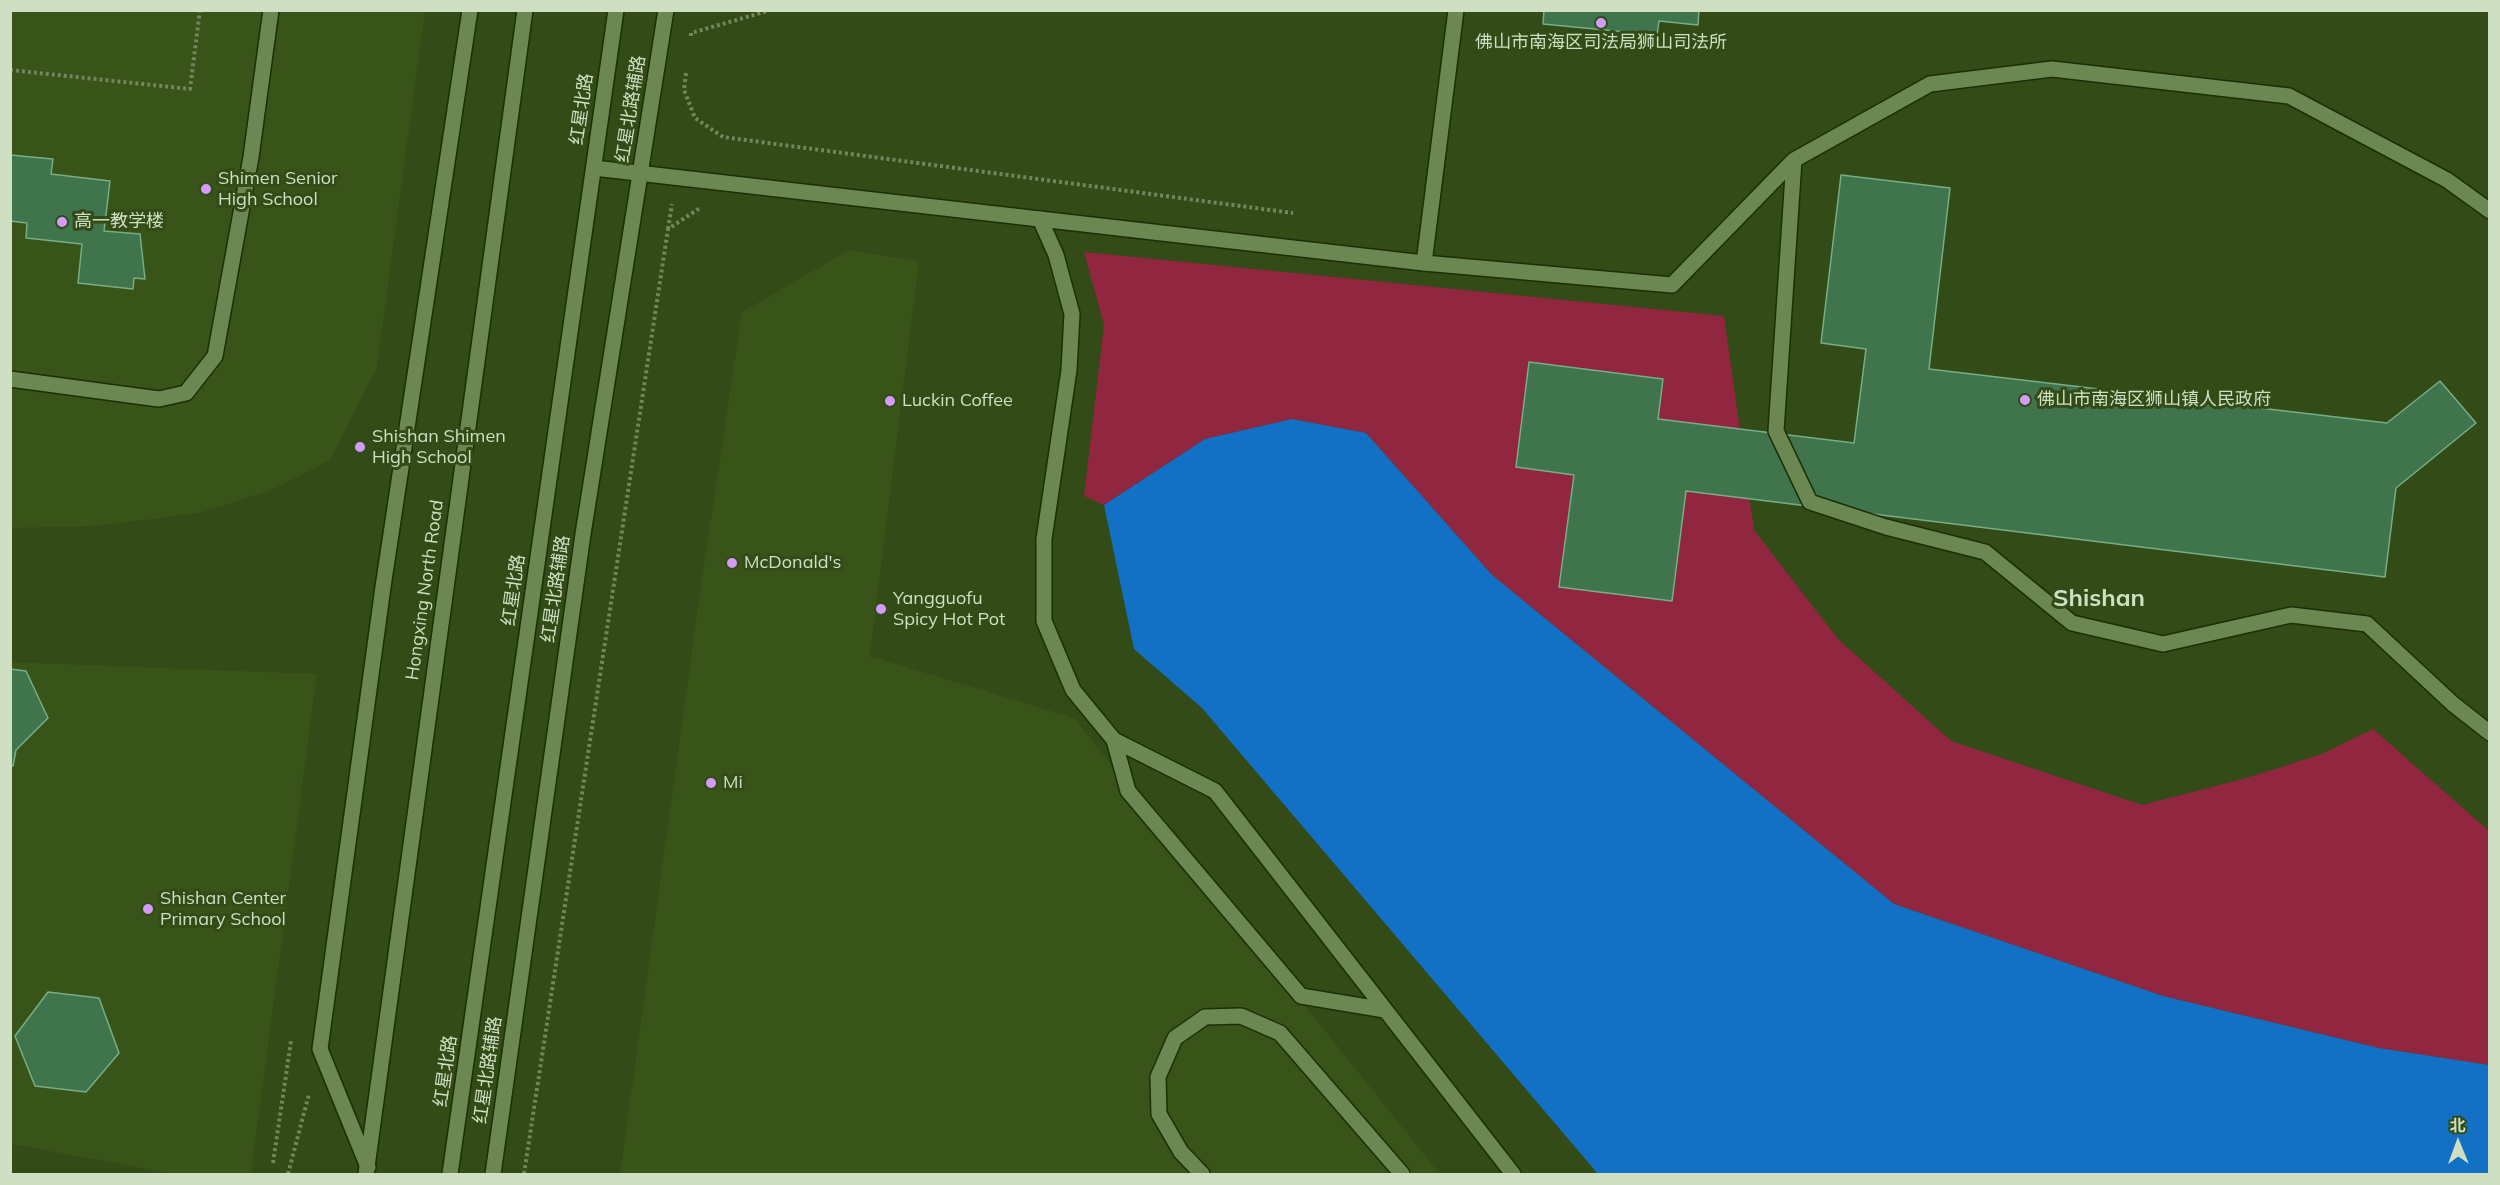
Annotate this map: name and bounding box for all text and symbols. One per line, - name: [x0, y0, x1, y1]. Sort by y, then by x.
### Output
- marker: 佛山市南海区司法局狮山司法所: [1594, 16, 1608, 30]
- place label: 佛山市南海区司法局狮山司法所: [1475, 32, 1727, 54]
- street label: 红星北路辅路: [612, 54, 650, 164]
- street label: 红星北路: [566, 72, 598, 146]
- place label: Shimen Senior High School: [218, 168, 338, 210]
- marker: Shimen Senior High School: [199, 182, 213, 196]
- place label: 高一教学楼: [74, 211, 164, 233]
- marker: 高一教学楼: [55, 215, 69, 229]
- place label: 佛山市南海区狮山镇人民政府: [2037, 389, 2271, 411]
- place label: Luckin Coffee: [902, 390, 1013, 412]
- marker: 佛山市南海区狮山镇人民政府: [2018, 393, 2032, 407]
- marker: Luckin Coffee: [883, 394, 897, 408]
- place label: Shishan Shimen High School: [372, 426, 506, 468]
- marker: Shishan Shimen High School: [353, 440, 367, 454]
- street label: Hongxing North Road: [402, 498, 448, 682]
- street label: 红星北路辅路: [538, 534, 574, 644]
- place label: McDonald's: [744, 552, 841, 574]
- street label: 红星北路: [498, 553, 530, 627]
- marker: McDonald's: [725, 556, 739, 570]
- district label: Shishan: [2053, 585, 2145, 613]
- place label: Yangguofu Spicy Hot Pot: [893, 588, 1005, 630]
- marker: Yangguofu Spicy Hot Pot: [874, 602, 888, 616]
- place label: Mi: [723, 772, 743, 794]
- marker: Mi: [704, 776, 718, 790]
- place label: Shishan Center Primary School: [160, 888, 286, 930]
- marker: Shishan Center Primary School: [141, 902, 155, 916]
- street label: 红星北路辅路: [470, 1015, 506, 1125]
- street label: 红星北路: [430, 1034, 462, 1108]
- north arrow: [2428, 1113, 2488, 1173]
- text: 北: [2449, 1115, 2466, 1135]

